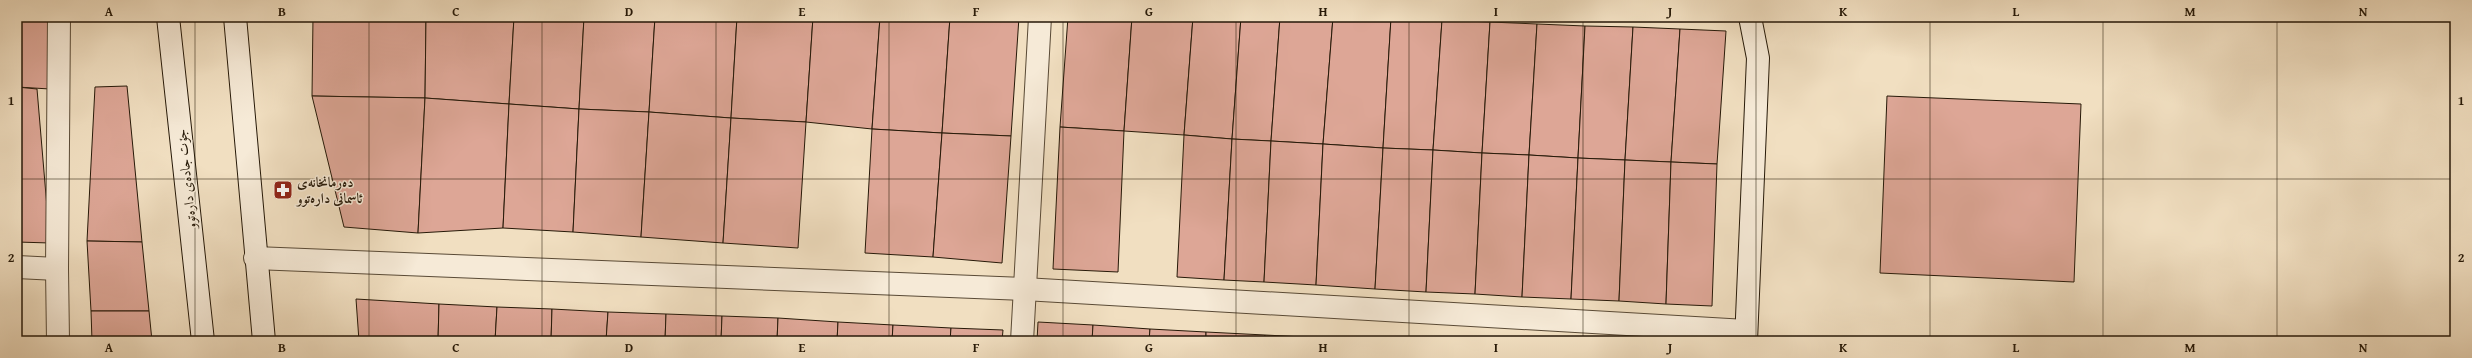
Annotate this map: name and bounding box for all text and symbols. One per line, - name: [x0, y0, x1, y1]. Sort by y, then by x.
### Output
- text: A: [105, 2, 114, 21]
- text: B: [278, 2, 286, 21]
- text: C: [452, 2, 460, 21]
- text: D: [625, 2, 633, 21]
- text: E: [799, 2, 806, 21]
- text: F: [973, 2, 980, 21]
- text: G: [1145, 2, 1153, 21]
- text: H: [1318, 2, 1328, 21]
- text: I: [1494, 2, 1498, 21]
- text: J: [1666, 2, 1673, 21]
- text: K: [1839, 2, 1848, 21]
- text: L: [2013, 2, 2020, 21]
- text: M: [2184, 2, 2196, 21]
- text: N: [2359, 2, 2368, 21]
- text: 1: [8, 91, 14, 110]
- text: 1: [2458, 91, 2464, 110]
- street label: جۆت جادەی دارەتوو: [171, 128, 201, 232]
- place label: دەرمانخانەی ئاسمانی دارەتوو: [295, 172, 363, 208]
- pharmacy icon: دەرمانخانەی ئاسمانی دارەتوو: [272, 179, 294, 201]
- text: 2: [8, 248, 15, 267]
- text: 2: [2458, 248, 2465, 267]
- text: A: [105, 338, 114, 357]
- text: B: [278, 338, 286, 357]
- text: C: [452, 338, 460, 357]
- text: D: [625, 338, 633, 357]
- text: E: [799, 338, 806, 357]
- text: F: [973, 338, 980, 357]
- text: G: [1145, 338, 1153, 357]
- text: H: [1318, 338, 1328, 357]
- text: I: [1494, 338, 1498, 357]
- text: J: [1666, 338, 1673, 357]
- text: K: [1839, 338, 1848, 357]
- text: L: [2013, 338, 2020, 357]
- text: M: [2184, 338, 2196, 357]
- text: N: [2359, 338, 2368, 357]

